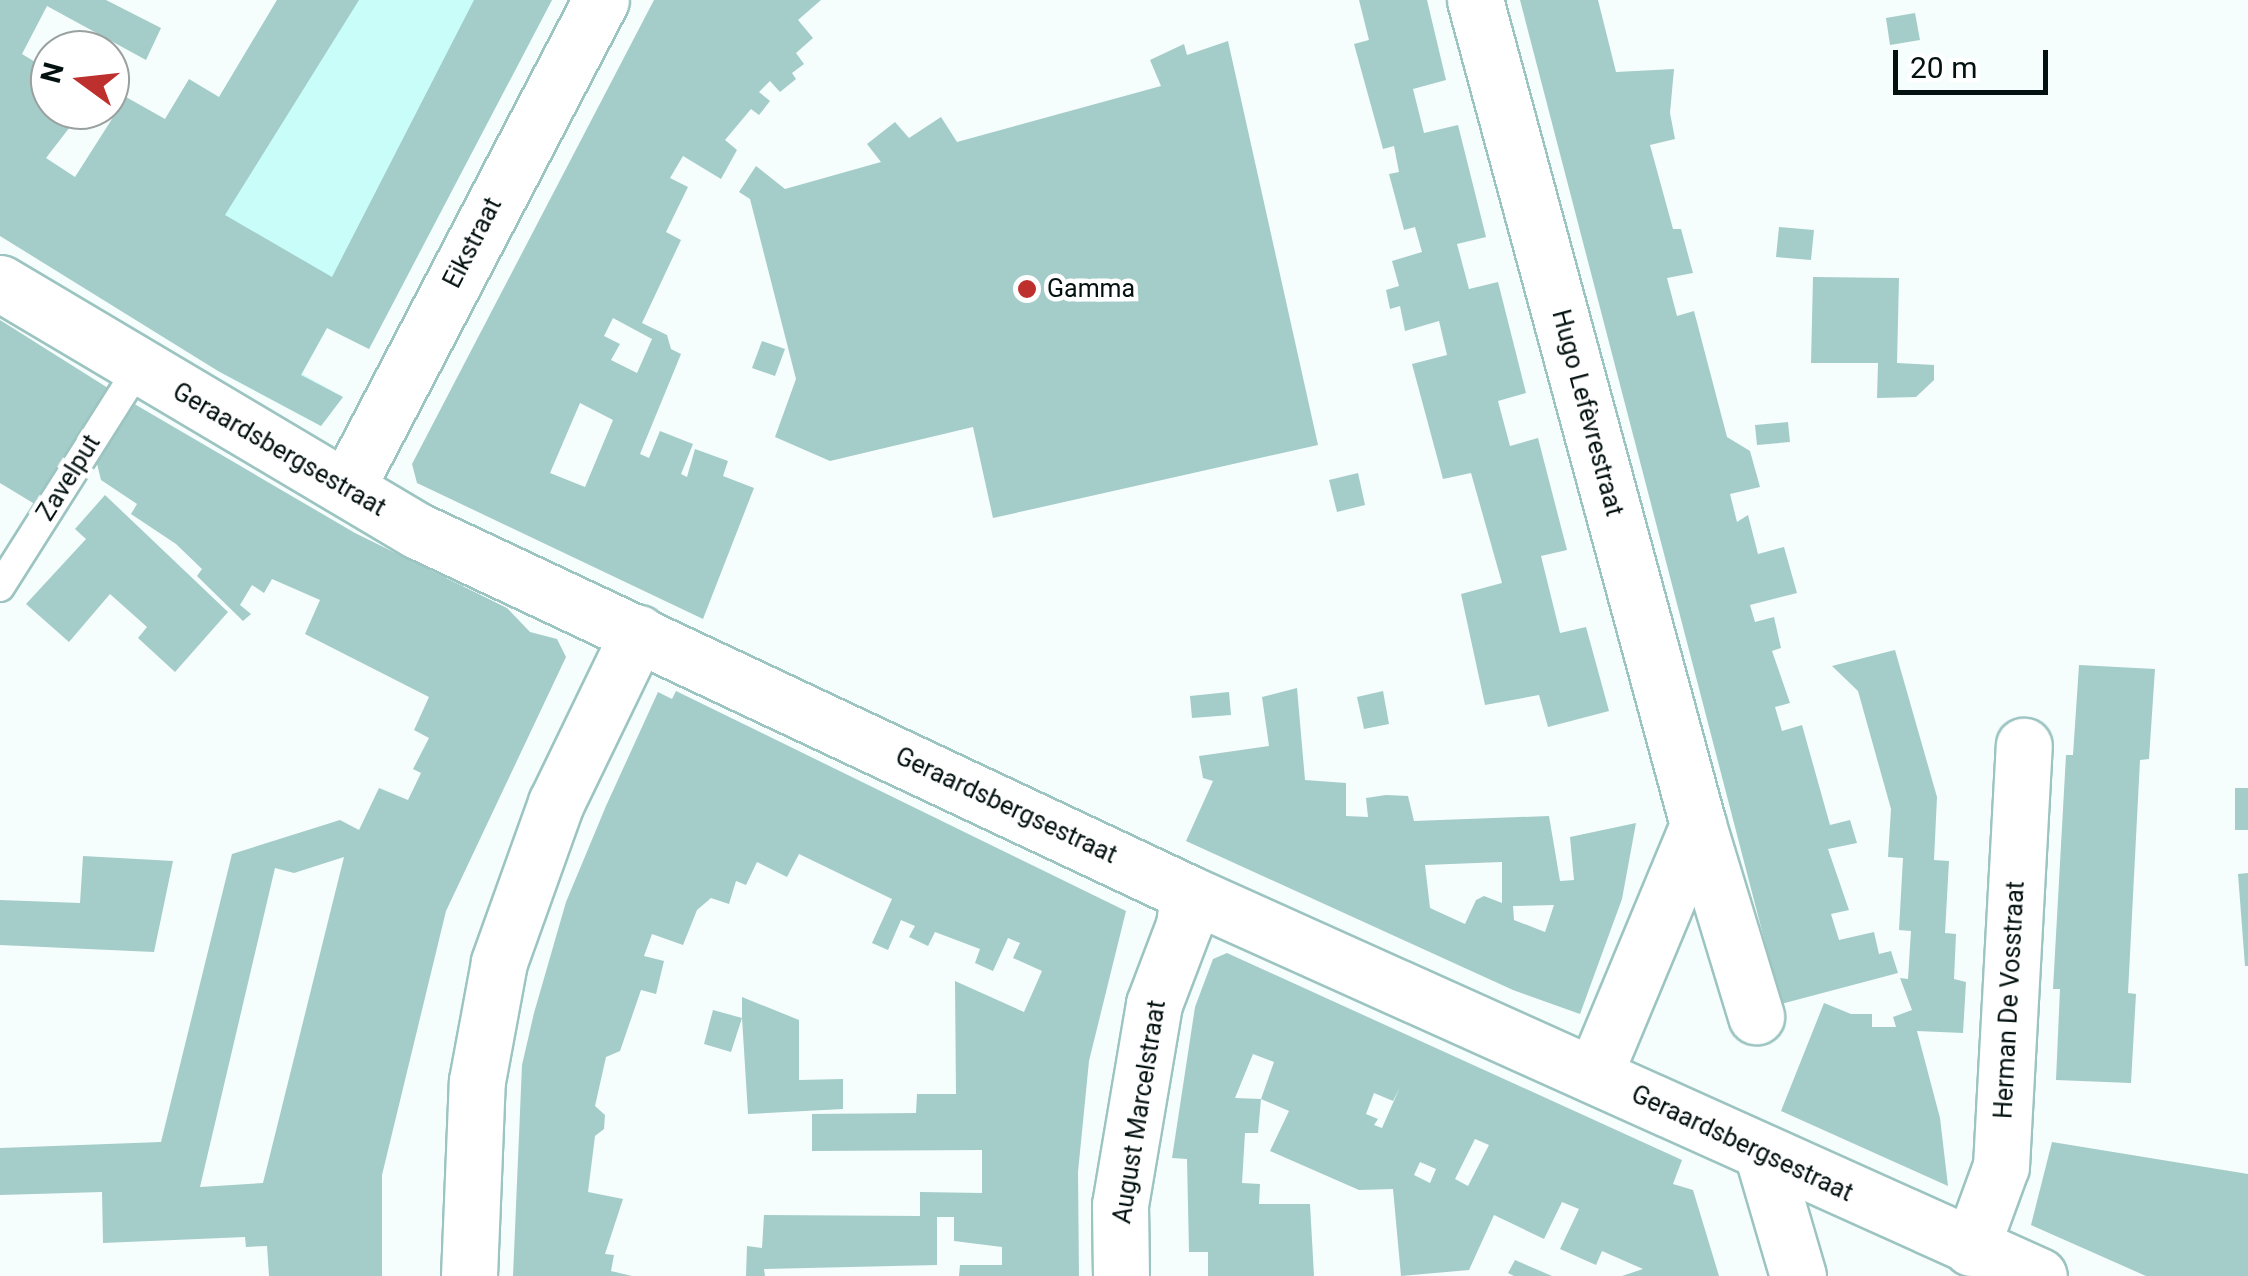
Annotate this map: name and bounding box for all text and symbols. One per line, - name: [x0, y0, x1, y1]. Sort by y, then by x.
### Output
- north arrow: [30, 30, 130, 130]
- scale bar: [1898, 30, 2053, 92]
- text: 20 m: [1910, 50, 1977, 85]
- text: N: [34, 59, 71, 86]
- street label: Eikstraat: [438, 193, 508, 293]
- place label: Gamma: [1047, 274, 1135, 304]
- marker: Gamma: [1016, 278, 1038, 300]
- street label: Hugo Lefèvrestraat: [1545, 307, 1629, 519]
- street label: Geraardsbergsestraat: [167, 377, 391, 523]
- street label: Zavelput: [31, 429, 107, 527]
- street label: Geraardsbergsestraat: [891, 742, 1121, 870]
- street label: Herman De Vosstraat: [1989, 880, 2031, 1120]
- street label: August Marcelstraat: [1108, 998, 1172, 1226]
- street label: Geraardsbergsestraat: [1627, 1080, 1857, 1208]

